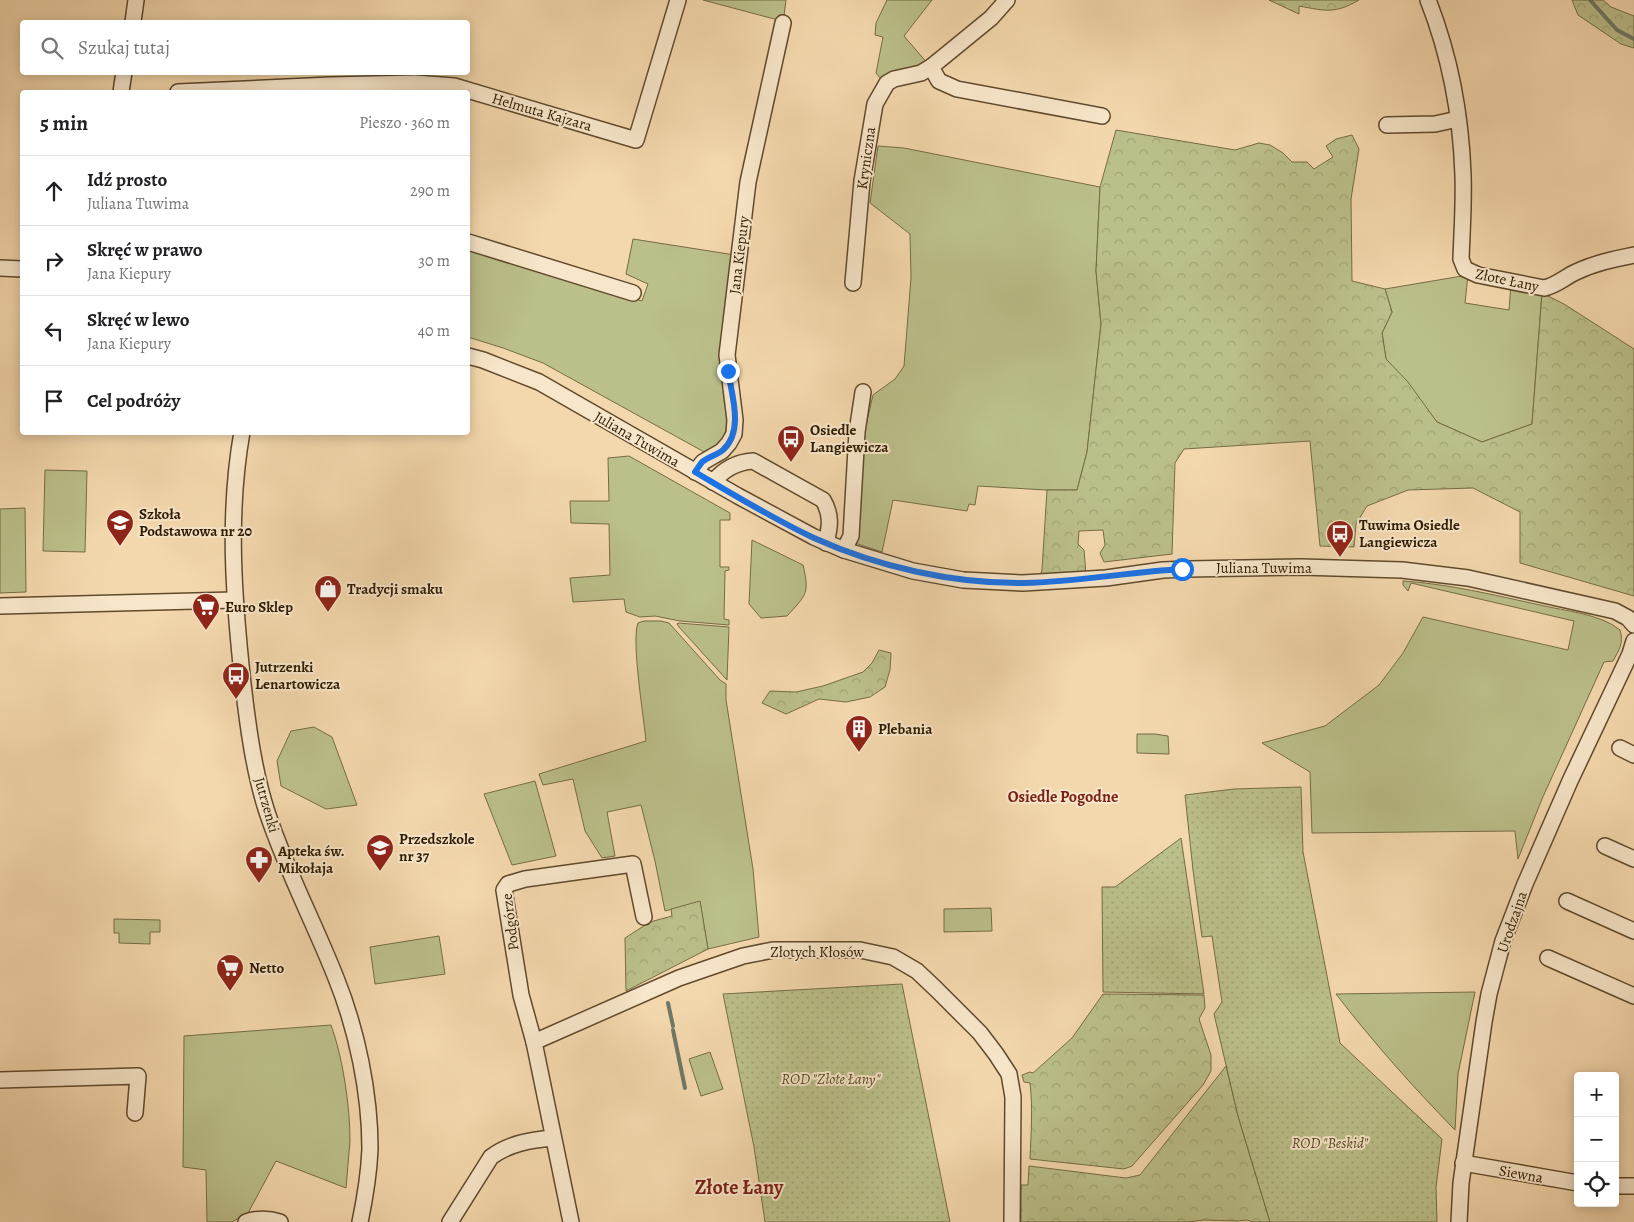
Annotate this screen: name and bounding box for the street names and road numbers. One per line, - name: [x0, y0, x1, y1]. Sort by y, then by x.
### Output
- street label: Helmuta Kajzara: [490, 88, 594, 136]
- street label: Kryniczna: [852, 125, 880, 191]
- street label: Jana Kiepury: [724, 214, 754, 295]
- street label: Złote Łany: [1473, 264, 1541, 297]
- street label: Juliana Tuwima: [591, 406, 683, 472]
- street label: Juliana Tuwima: [1216, 558, 1312, 578]
- street label: Jutrzenki: [250, 775, 284, 835]
- street label: Urodzajna: [1492, 889, 1532, 955]
- street label: Podgórze: [497, 892, 523, 952]
- street label: Złotych Kłosów: [770, 942, 864, 962]
- street label: Siewna: [1497, 1160, 1545, 1188]

